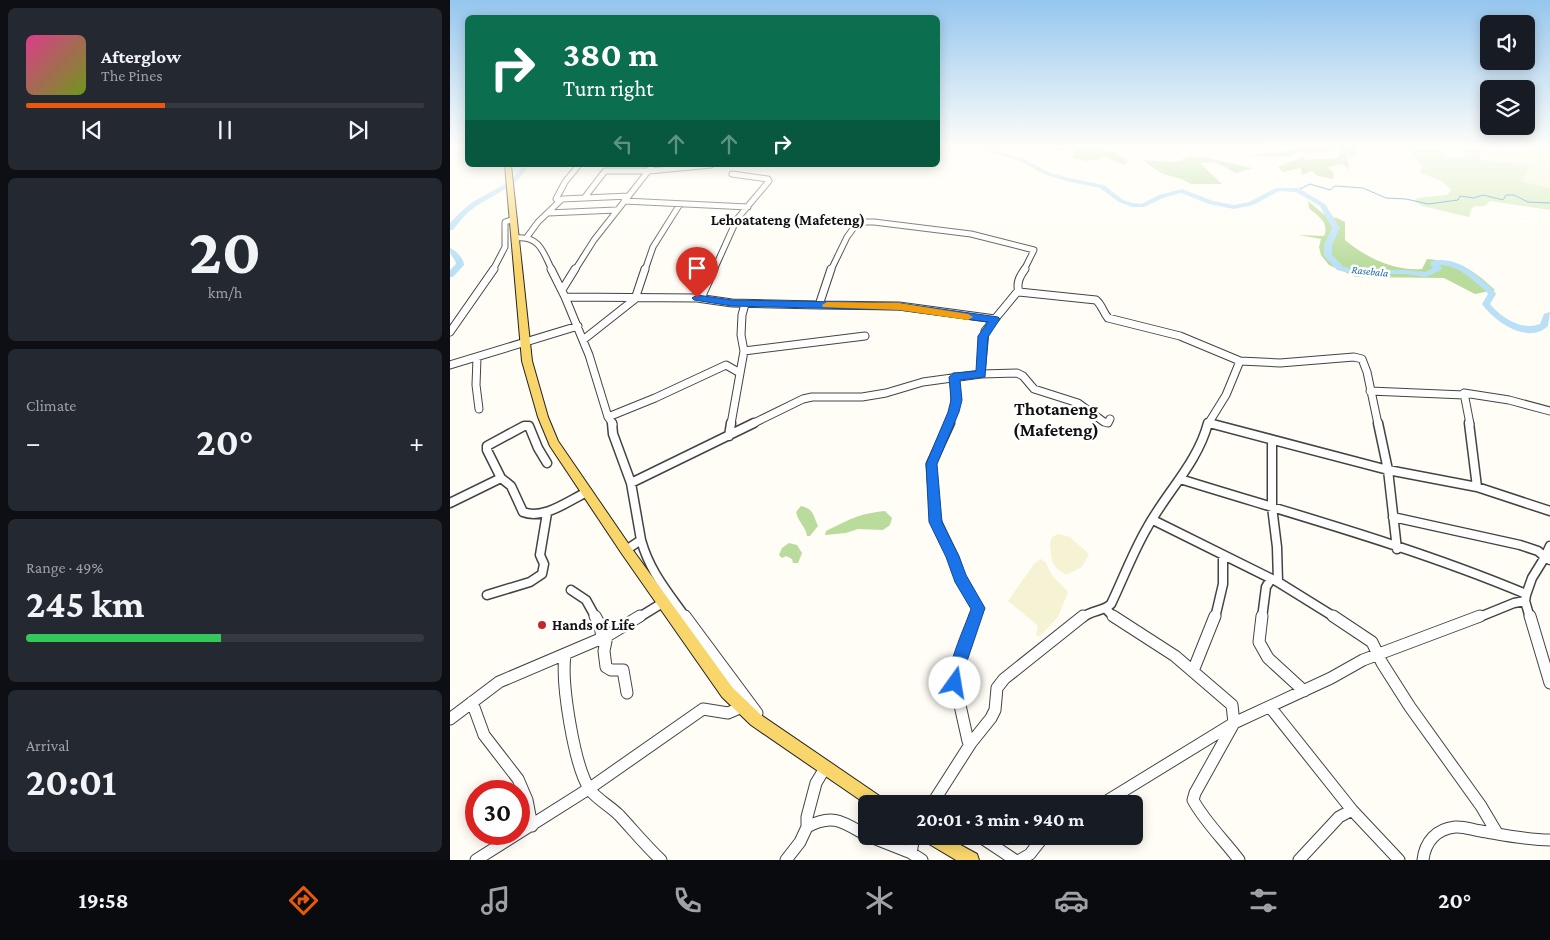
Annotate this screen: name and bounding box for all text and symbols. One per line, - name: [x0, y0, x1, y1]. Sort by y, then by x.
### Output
- map controls: [1480, 15, 1535, 135]
- button: sound: [1480, 15, 1535, 70]
- icon: right: [480, 35, 545, 100]
- text: 380 m: [563, 35, 658, 74]
- text: Afterglow: [101, 46, 181, 67]
- text: The Pines: [101, 67, 162, 84]
- text: Turn right: [563, 76, 654, 101]
- button: layers: [1480, 80, 1535, 135]
- icon: previous: [78, 116, 106, 144]
- icon: pause: [211, 116, 239, 144]
- icon: next: [344, 116, 372, 144]
- icon: left: [609, 130, 637, 158]
- icon: ahead: [662, 130, 690, 158]
- icon: ahead: [715, 130, 743, 158]
- icon: right: [768, 130, 796, 158]
- district label: Lehoatateng (Mafeteng): [711, 212, 865, 229]
- text: 20: [189, 215, 261, 287]
- pin: [676, 247, 718, 298]
- icon: arrive: [683, 254, 711, 282]
- water label: Rasebala: [1351, 263, 1389, 279]
- text: km/h: [208, 284, 242, 301]
- text: Climate: [26, 397, 76, 414]
- district label: Thotaneng (Mafeteng): [1013, 399, 1099, 441]
- text: 20°: [196, 421, 254, 463]
- text: −: [26, 427, 41, 458]
- text: +: [409, 427, 424, 458]
- text: Range · 49%: [26, 559, 103, 576]
- text: 245 km: [26, 583, 144, 625]
- place label: Hands of Life: [552, 617, 635, 633]
- marker: Hands of Life: [536, 619, 548, 631]
- position arrow: [928, 656, 980, 708]
- text: Arrival: [26, 737, 70, 754]
- text: 20:01: [26, 761, 116, 803]
- speed limit sign: 30: [465, 780, 530, 845]
- text: 20:01 · 3 min · 940 m: [917, 809, 1084, 830]
- icon: directions: [286, 883, 321, 918]
- icon: music: [478, 883, 513, 918]
- icon: phone: [670, 883, 705, 918]
- icon: climate: [862, 883, 897, 918]
- icon: car: [1054, 883, 1089, 918]
- icon: filters: [1246, 883, 1281, 918]
- text: 19:58: [79, 888, 129, 913]
- text: 20°: [1438, 888, 1471, 913]

